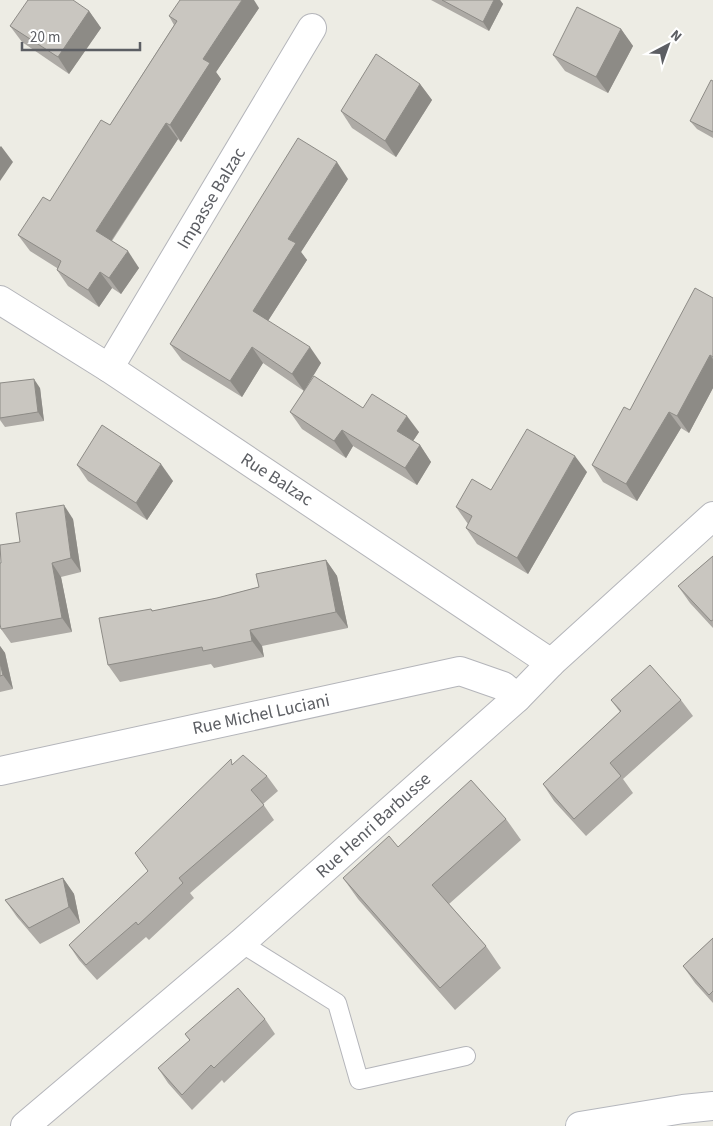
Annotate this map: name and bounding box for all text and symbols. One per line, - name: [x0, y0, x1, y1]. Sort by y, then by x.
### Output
- scale bar: [22, 20, 140, 52]
- north arrow: [643, 20, 693, 70]
- text: N: [666, 25, 686, 47]
- text: 20 m: [30, 27, 60, 48]
- street label: Impasse Balzac: [171, 143, 252, 254]
- street label: Rue Balzac: [236, 447, 318, 512]
- street label: Rue Michel Luciani: [190, 688, 332, 741]
- street label: Rue Henri Barbusse: [310, 767, 436, 884]

